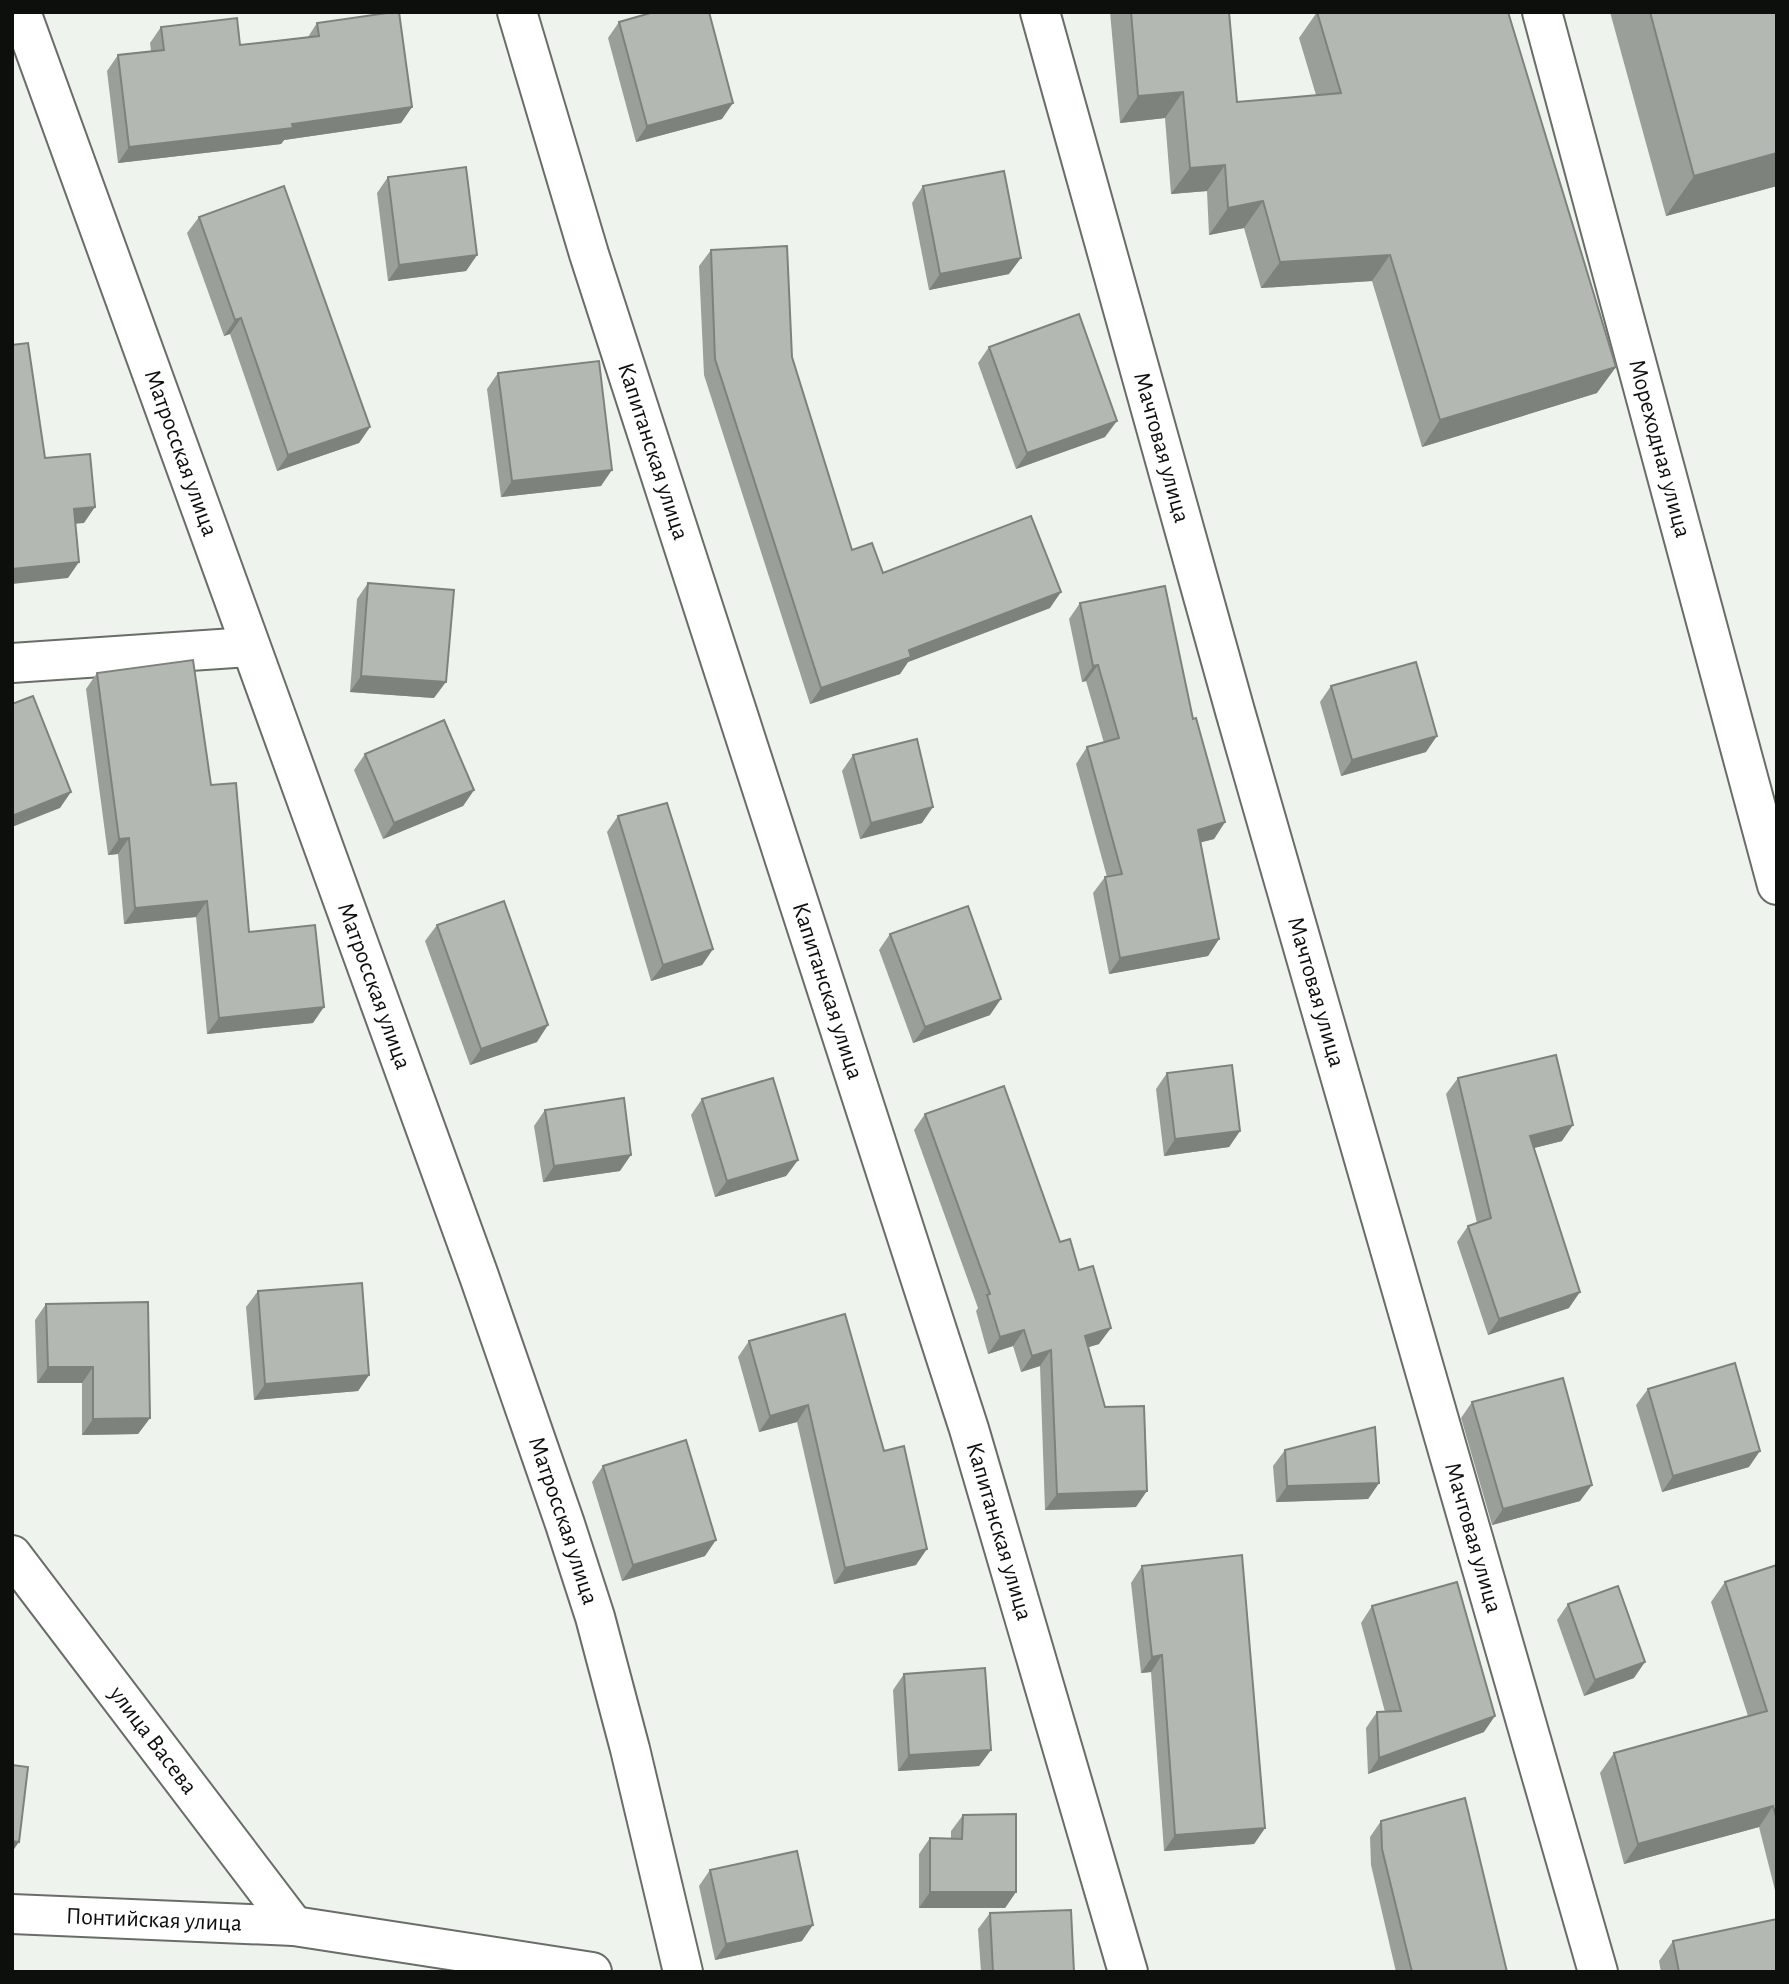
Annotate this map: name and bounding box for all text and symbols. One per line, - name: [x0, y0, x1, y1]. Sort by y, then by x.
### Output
- street label: Мореходная улица: [1624, 357, 1695, 540]
- street label: Капитанская улица: [613, 360, 693, 543]
- street label: Матросская улица: [140, 366, 222, 539]
- street label: Мачтовая улица: [1129, 369, 1194, 525]
- street label: Капитанская улица: [788, 899, 867, 1082]
- street label: Матросская улица: [333, 900, 415, 1073]
- street label: Мачтовая улица: [1283, 914, 1349, 1070]
- street label: Матросская улица: [524, 1434, 602, 1607]
- street label: Капитанская улица: [962, 1439, 1036, 1623]
- street label: Мачтовая улица: [1440, 1460, 1506, 1616]
- street label: улица Васева: [104, 1681, 201, 1799]
- street label: Понтийская улица: [65, 1904, 242, 1936]

